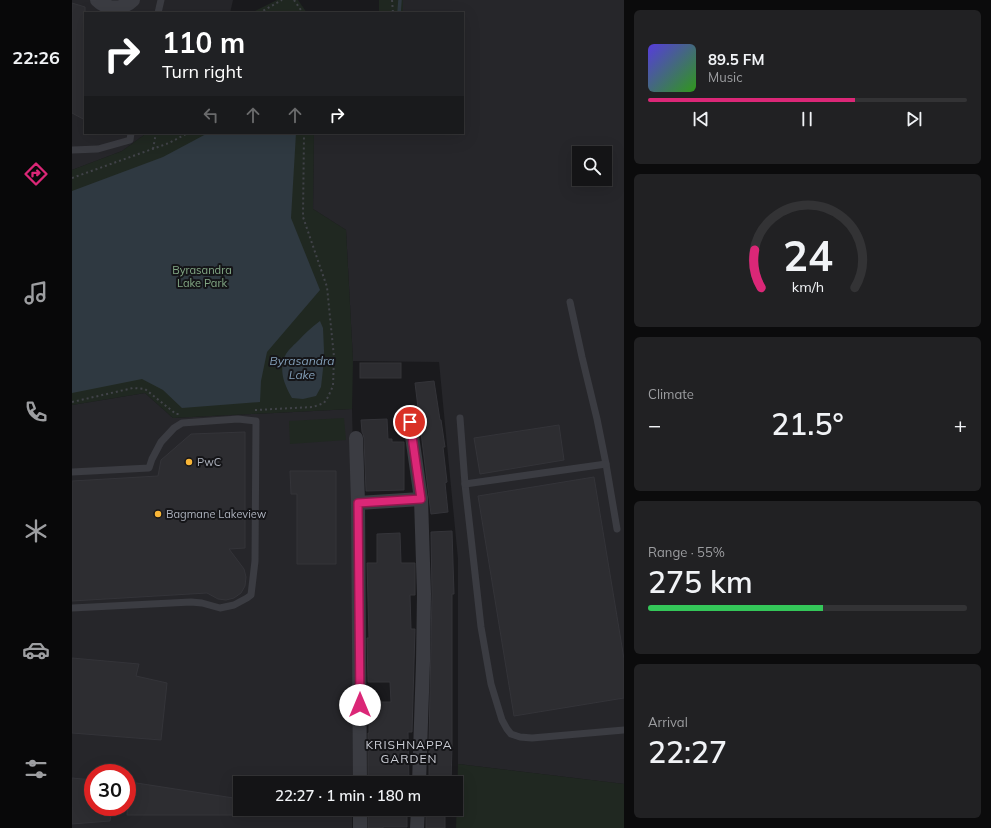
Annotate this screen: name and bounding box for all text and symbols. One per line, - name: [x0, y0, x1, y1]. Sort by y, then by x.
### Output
- text: 110 m: [162, 25, 245, 60]
- icon: right: [96, 28, 148, 80]
- text: 22:26: [12, 46, 60, 69]
- text: 89.5 FM: [708, 50, 764, 69]
- text: Turn right: [162, 60, 242, 83]
- text: Music: [708, 69, 743, 85]
- icon: left: [200, 104, 222, 126]
- icon: ahead: [242, 104, 264, 126]
- icon: ahead: [284, 104, 306, 126]
- icon: right: [326, 104, 348, 126]
- icon: previous: [690, 108, 712, 130]
- icon: pause: [796, 108, 818, 130]
- icon: next: [903, 108, 925, 130]
- map controls: [572, 146, 612, 186]
- button: search: [572, 146, 612, 186]
- icon: directions: [22, 160, 50, 188]
- text: 24: [783, 229, 832, 281]
- park label: Byrasandra Lake Park: [172, 263, 232, 290]
- text: km/h: [791, 278, 824, 296]
- icon: music: [22, 279, 50, 307]
- water label: Byrasandra Lake: [270, 353, 334, 382]
- text: Climate: [648, 386, 694, 402]
- icon: phone: [22, 398, 50, 426]
- pin: [393, 405, 427, 439]
- text: 21.5°: [771, 405, 844, 443]
- icon: arrive: [399, 411, 421, 433]
- text: −: [648, 411, 661, 439]
- text: +: [954, 411, 967, 439]
- place label: PwC: [197, 455, 221, 469]
- marker: PwC: [184, 457, 194, 467]
- place label: Bagmane Lakeview: [166, 507, 267, 521]
- marker: Bagmane Lakeview: [153, 509, 163, 519]
- icon: climate: [22, 517, 50, 545]
- text: Range · 55%: [648, 544, 725, 560]
- text: 275 km: [648, 563, 753, 601]
- icon: car: [22, 636, 50, 664]
- position arrow: [339, 684, 381, 726]
- text: Arrival: [648, 714, 688, 730]
- text: 22:27: [648, 733, 727, 771]
- district label: KRISHNAPPA GARDEN: [365, 737, 453, 766]
- icon: filters: [22, 755, 50, 783]
- speed limit sign: 30: [84, 764, 136, 816]
- text: 22:27 · 1 min · 180 m: [275, 786, 421, 805]

